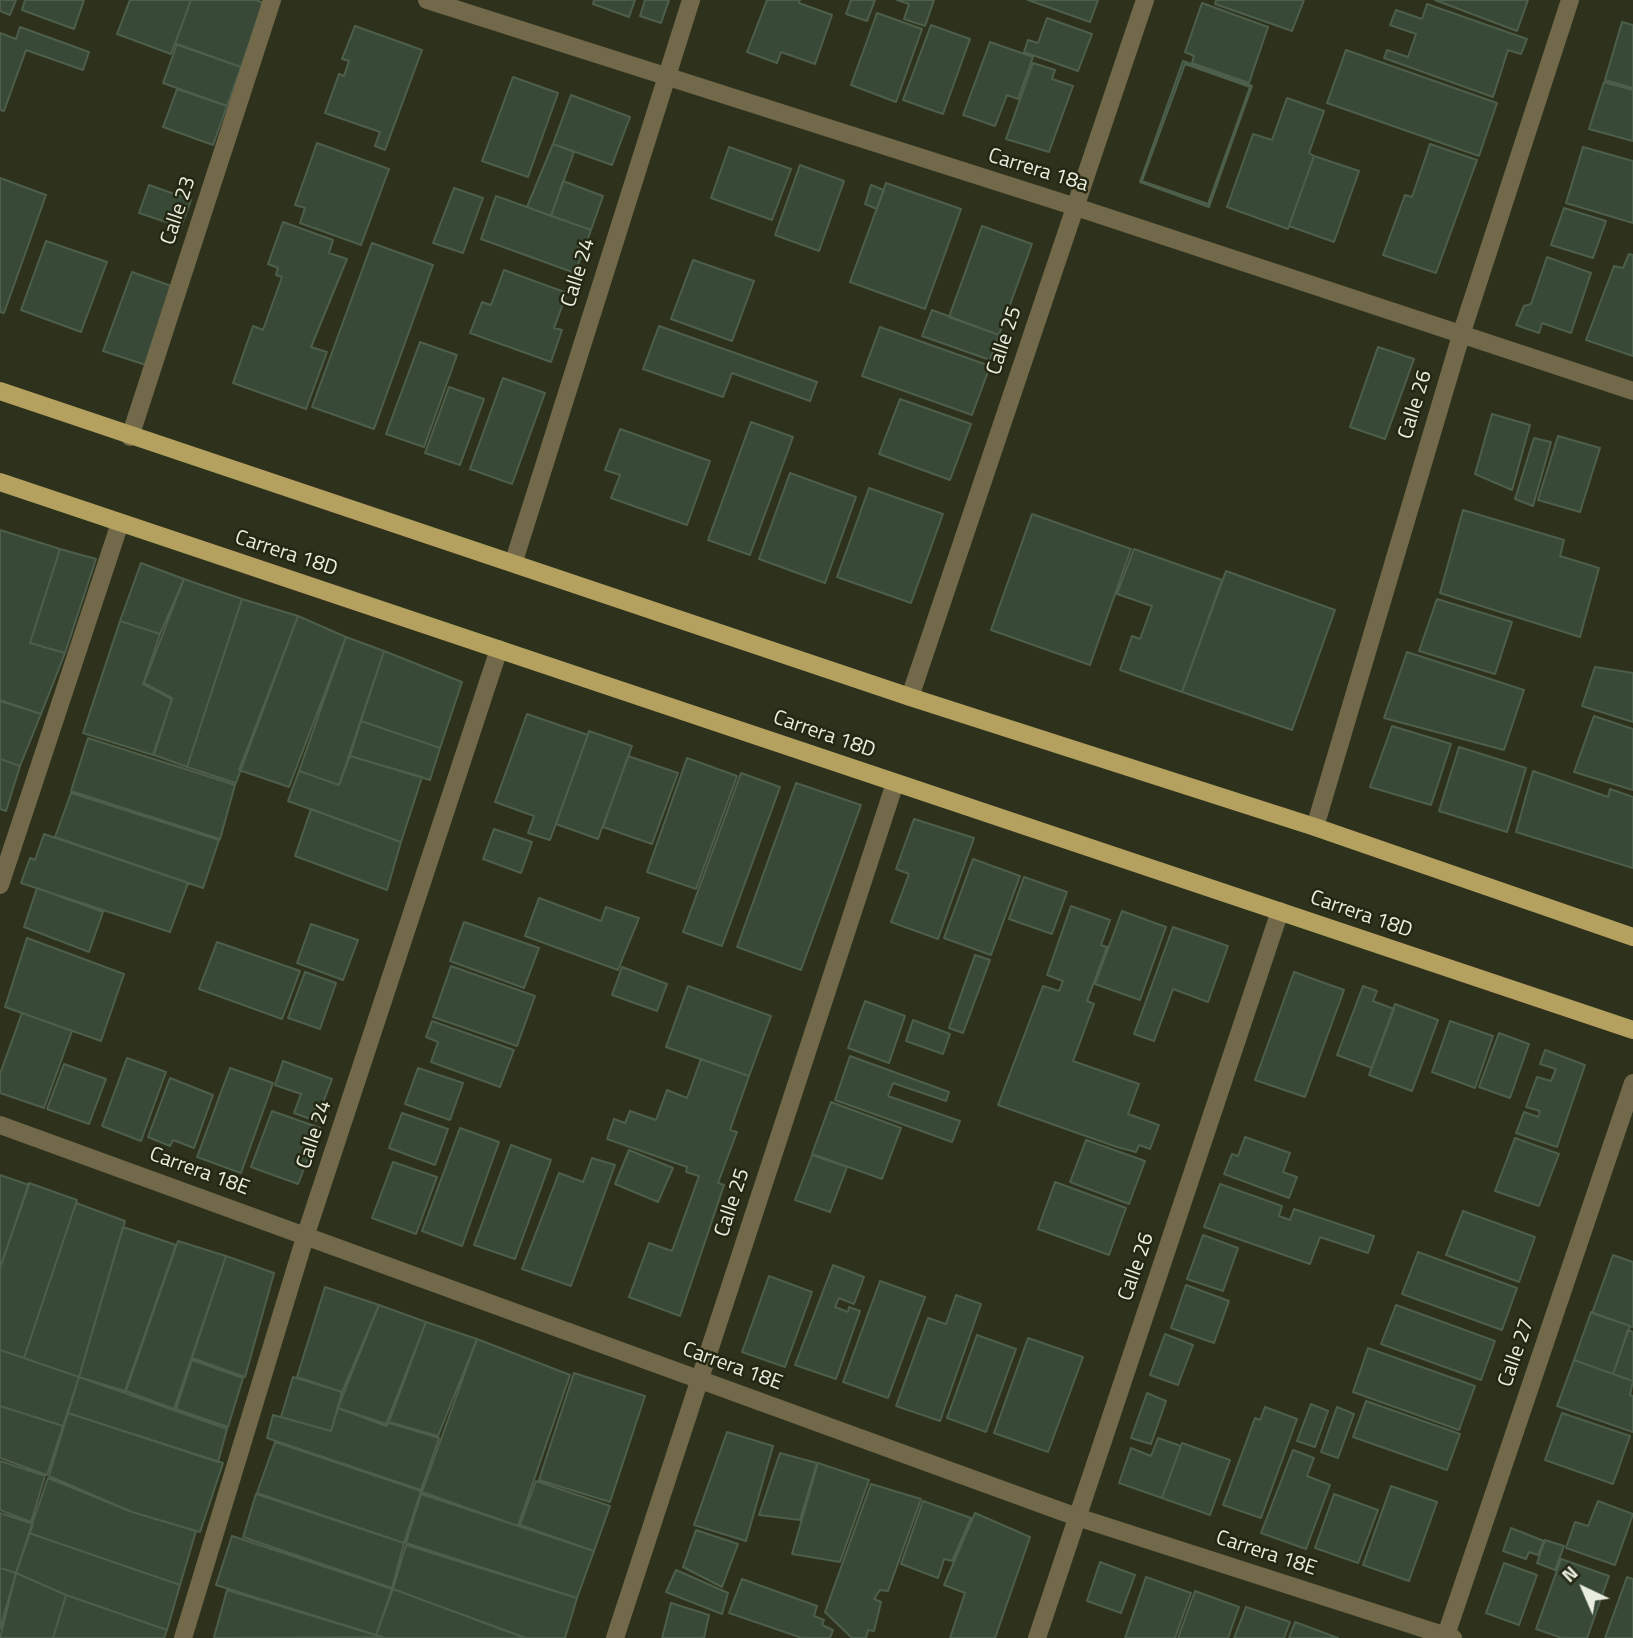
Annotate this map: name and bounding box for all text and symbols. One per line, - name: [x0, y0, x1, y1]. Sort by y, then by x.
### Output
- street label: Carrera 18a: [985, 144, 1091, 198]
- street label: Calle 23: [156, 174, 202, 248]
- street label: Calle 24: [557, 236, 601, 310]
- street label: Calle 25: [982, 304, 1028, 378]
- street label: Calle 26: [1394, 368, 1438, 442]
- street label: Carrera 18D: [232, 526, 340, 582]
- street label: Carrera 18D: [770, 706, 878, 764]
- street label: Carrera 18D: [1307, 886, 1415, 944]
- street label: Calle 24: [292, 1098, 338, 1172]
- street label: Carrera 18E: [146, 1142, 252, 1202]
- street label: Calle 25: [710, 1166, 756, 1240]
- street label: Calle 26: [1114, 1230, 1160, 1304]
- street label: Calle 27: [1494, 1316, 1540, 1390]
- street label: Carrera 18E: [679, 1337, 785, 1397]
- street label: Carrera 18E: [1212, 1526, 1320, 1582]
- north arrow: [1549, 1554, 1619, 1624]
- text: N: [1554, 1559, 1584, 1589]

